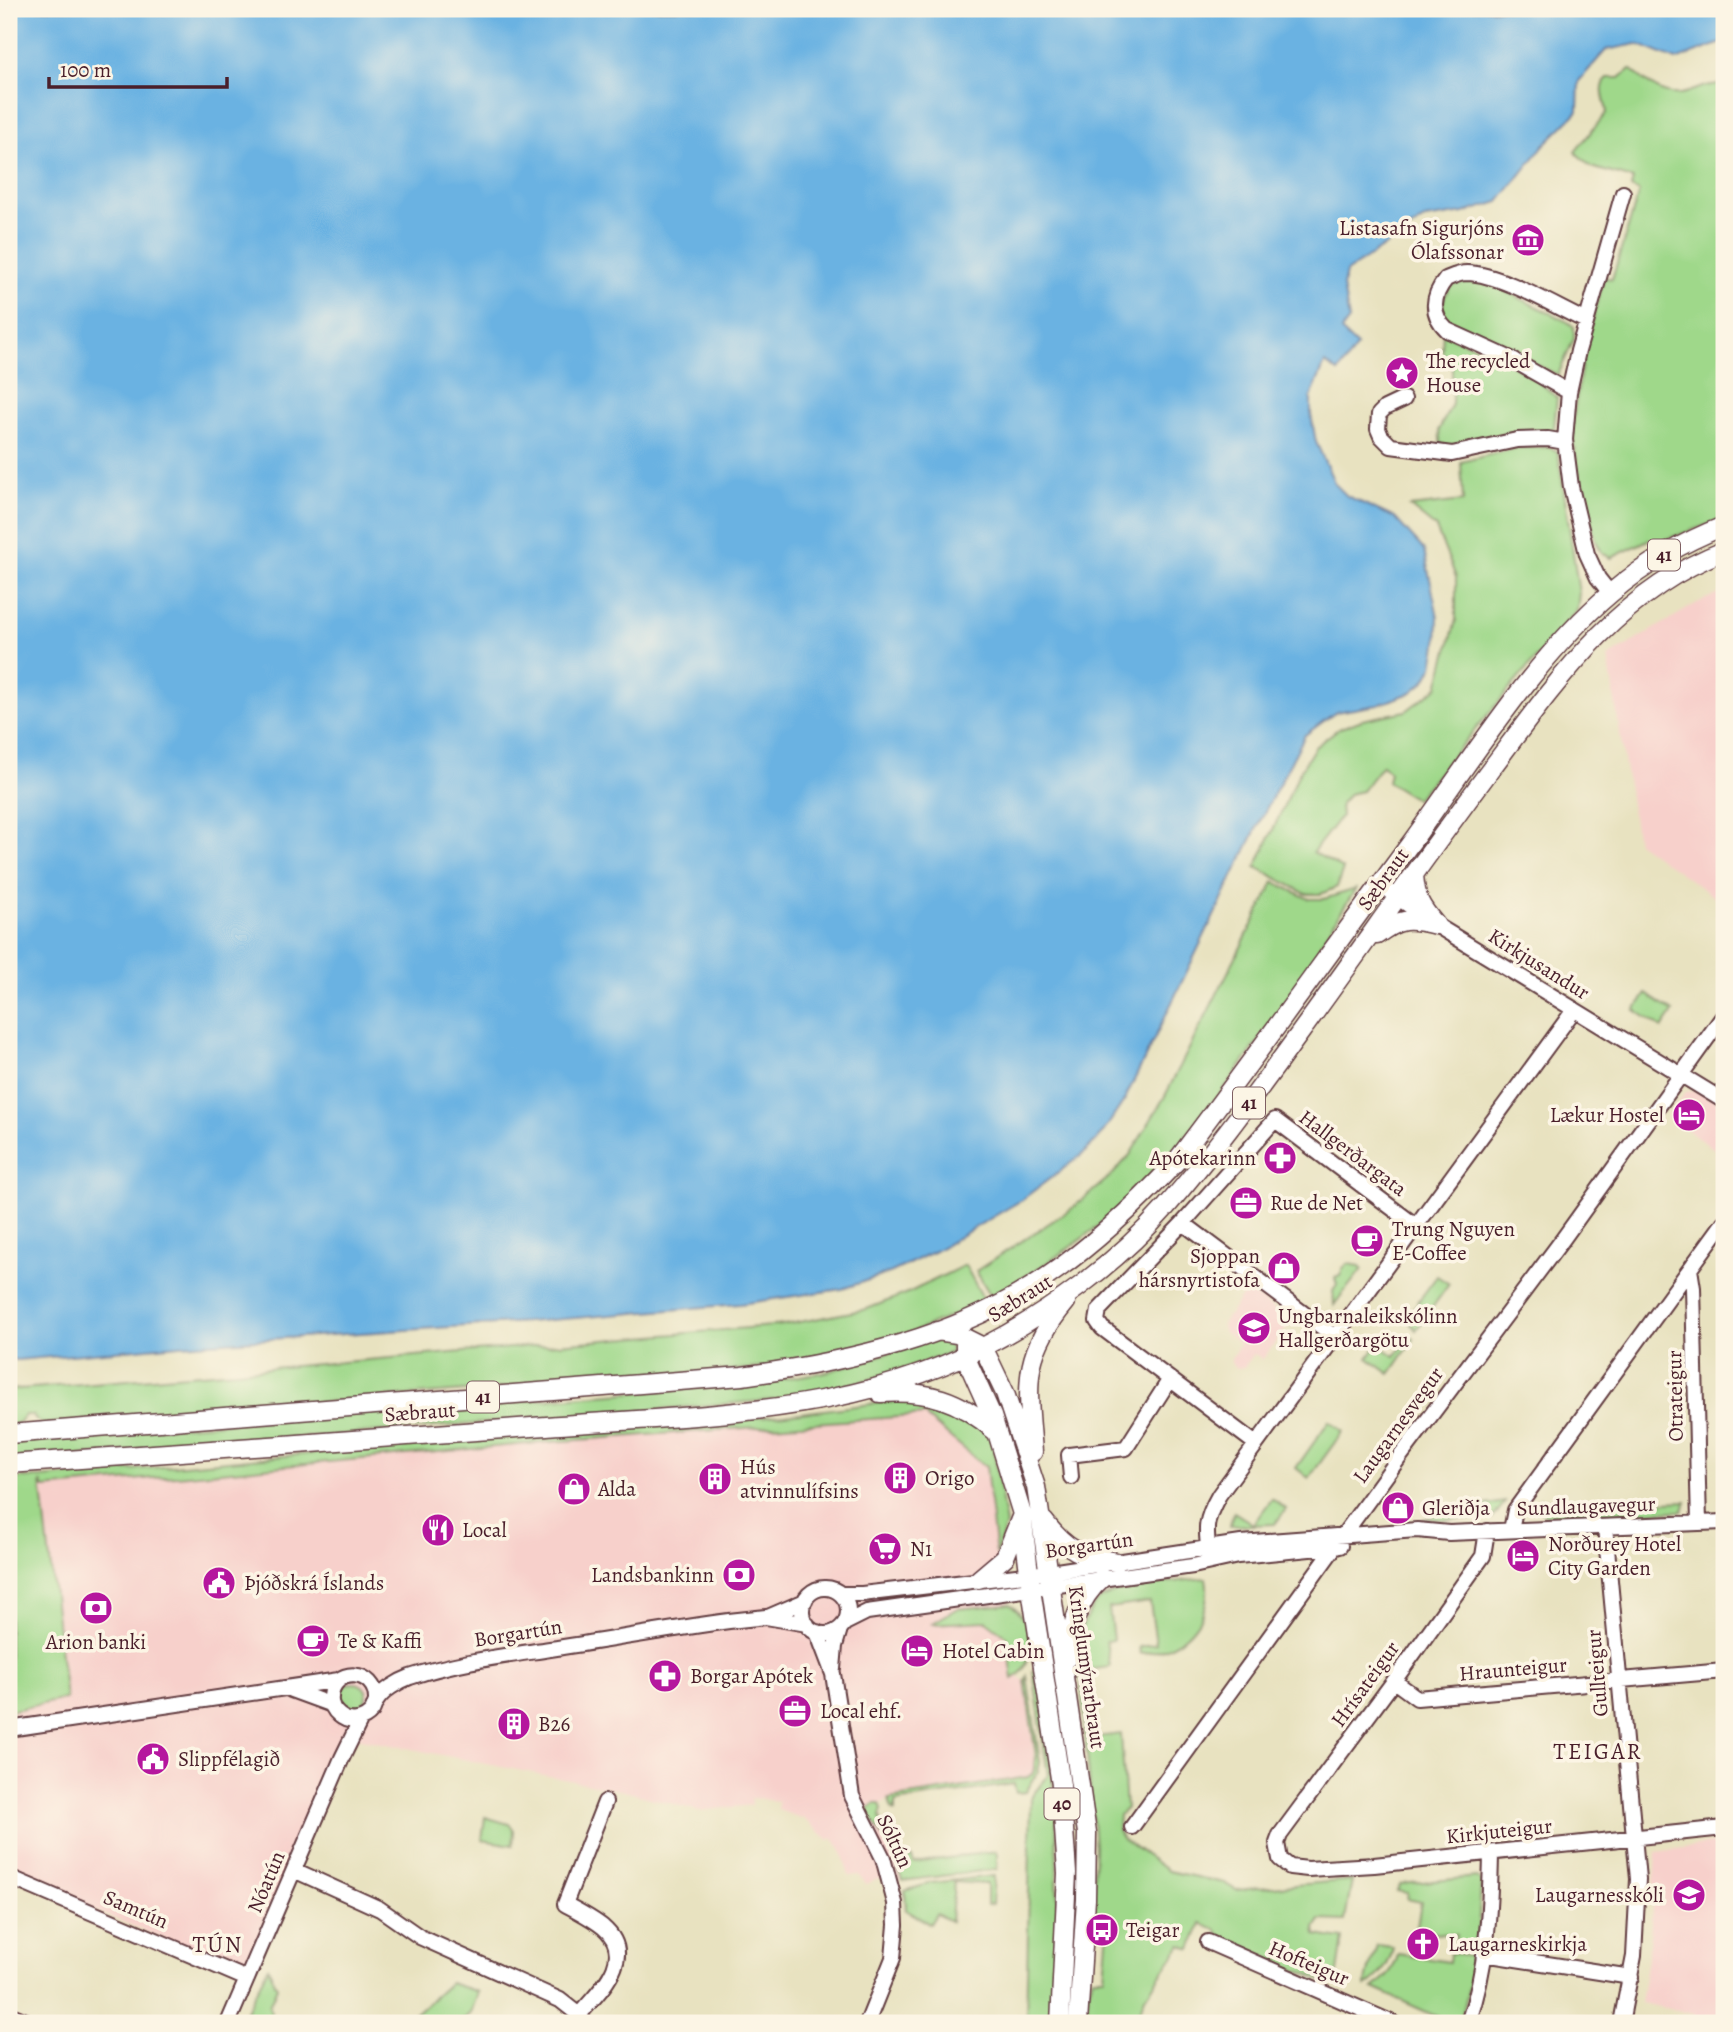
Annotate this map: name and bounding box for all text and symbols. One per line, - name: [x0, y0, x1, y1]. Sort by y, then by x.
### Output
- scale bar: [49, 46, 228, 90]
- text: 100 m: [60, 56, 111, 84]
- place label: Listasafn Sigurjóns Ólafssonar: [1339, 214, 1504, 266]
- museum icon: Listasafn Sigurjóns Ólafssonar: [1509, 221, 1547, 259]
- place label: The recycled House: [1426, 347, 1531, 399]
- place icon: The recycled House: [1383, 354, 1421, 392]
- road number: 41: [1648, 540, 1680, 570]
- street label: Sæbraut: [1351, 842, 1415, 916]
- street label: Kirkjusandur: [1483, 922, 1595, 1006]
- road number: 41: [1233, 1088, 1265, 1119]
- hotel icon: Lækur Hostel: [1670, 1096, 1708, 1134]
- place label: Lækur Hostel: [1550, 1101, 1664, 1129]
- street label: Hallgerðargata: [1293, 1103, 1413, 1203]
- pharmacy icon: Apótekarinn: [1261, 1139, 1299, 1177]
- place label: Apótekarinn: [1148, 1144, 1256, 1172]
- office icon: Rue de Net: [1227, 1184, 1265, 1222]
- place label: Rue de Net: [1270, 1189, 1363, 1217]
- place label: Trung Nguyen E-Coffee: [1392, 1215, 1515, 1267]
- cafe icon: Trung Nguyen E-Coffee: [1348, 1222, 1386, 1260]
- place label: Sjoppan hársnyrtistofa: [1139, 1242, 1260, 1294]
- shop icon: Sjoppan hársnyrtistofa: [1265, 1249, 1303, 1287]
- street label: Sæbraut: [982, 1267, 1058, 1329]
- place label: Ungbarnaleikskólinn Hallgerðargötu: [1278, 1302, 1458, 1354]
- school or university icon: Ungbarnaleikskólinn Hallgerðargötu: [1235, 1309, 1273, 1347]
- street label: Otrateigur: [1660, 1350, 1690, 1442]
- street label: Laugarnesvegur: [1346, 1361, 1450, 1489]
- road number: 41: [467, 1382, 499, 1413]
- street label: Sæbraut: [384, 1396, 456, 1428]
- place label: Hús atvinnulífsins: [740, 1453, 859, 1505]
- building icon: Origo: [881, 1459, 919, 1497]
- building icon: Hús atvinnulífsins: [696, 1460, 734, 1498]
- place label: Origo: [925, 1464, 974, 1492]
- shop icon: Alda: [555, 1470, 593, 1508]
- place label: Alda: [597, 1475, 636, 1503]
- shop icon: Gleriðja: [1379, 1489, 1417, 1527]
- street label: Sundlaugavegur: [1516, 1490, 1656, 1522]
- place label: Gleriðja: [1422, 1494, 1490, 1522]
- restaurant icon: Local: [419, 1511, 457, 1549]
- place label: Local: [462, 1516, 507, 1544]
- street label: Borgartún: [1043, 1525, 1135, 1565]
- supermarket icon: N1: [866, 1530, 904, 1568]
- place label: Norðurey Hotel City Garden: [1548, 1530, 1681, 1582]
- place label: N1: [910, 1535, 932, 1563]
- hotel icon: Norðurey Hotel City Garden: [1504, 1537, 1542, 1575]
- bank icon: Landsbankinn: [720, 1556, 758, 1594]
- place label: Landsbankinn: [591, 1561, 714, 1589]
- public building icon: Þjóðskrá Íslands: [200, 1564, 238, 1602]
- place label: Þjóðskrá Íslands: [244, 1569, 384, 1597]
- street label: Kringlumýrarbraut: [1062, 1584, 1112, 1750]
- bank icon: Arion banki: [77, 1589, 115, 1627]
- street label: Borgartún: [472, 1612, 564, 1654]
- cafe icon: Te & Kaffi: [294, 1622, 332, 1660]
- place label: Te & Kaffi: [338, 1627, 422, 1655]
- place label: Arion banki: [45, 1628, 146, 1656]
- street label: Gullteigur: [1579, 1628, 1615, 1718]
- hotel icon: Hotel Cabin: [898, 1632, 936, 1670]
- street label: Hrísateigur: [1324, 1635, 1406, 1733]
- place label: Hotel Cabin: [942, 1637, 1045, 1665]
- street label: Hraunteigur: [1458, 1650, 1568, 1688]
- pharmacy icon: Borgar Apótek: [646, 1657, 684, 1695]
- place label: Borgar Apótek: [690, 1662, 814, 1690]
- office icon: Local ehf.: [776, 1692, 814, 1730]
- place label: Local ehf.: [820, 1697, 902, 1725]
- building icon: B26: [495, 1705, 533, 1743]
- place label: B26: [538, 1710, 571, 1738]
- district label: TEIGAR: [1553, 1736, 1643, 1767]
- public building icon: Slippfélagið: [134, 1740, 172, 1778]
- place label: Slippfélagið: [178, 1745, 280, 1773]
- road number: 40: [1044, 1788, 1080, 1820]
- street label: Sóltún: [870, 1810, 920, 1872]
- street label: Kirkjuteigur: [1445, 1812, 1553, 1850]
- street label: Nóatún: [240, 1847, 292, 1917]
- school or university icon: Laugarnesskóli: [1670, 1876, 1708, 1914]
- place label: Laugarnesskóli: [1535, 1881, 1664, 1909]
- street label: Samtún: [99, 1883, 173, 1935]
- bus stop icon: Teigar: [1083, 1911, 1121, 1949]
- place label: Teigar: [1126, 1916, 1180, 1944]
- church icon: Laugarneskirkja: [1404, 1925, 1442, 1963]
- district label: TÚN: [193, 1929, 243, 1960]
- place label: Laugarneskirkja: [1448, 1930, 1587, 1958]
- street label: Hofteigur: [1265, 1934, 1353, 1992]

